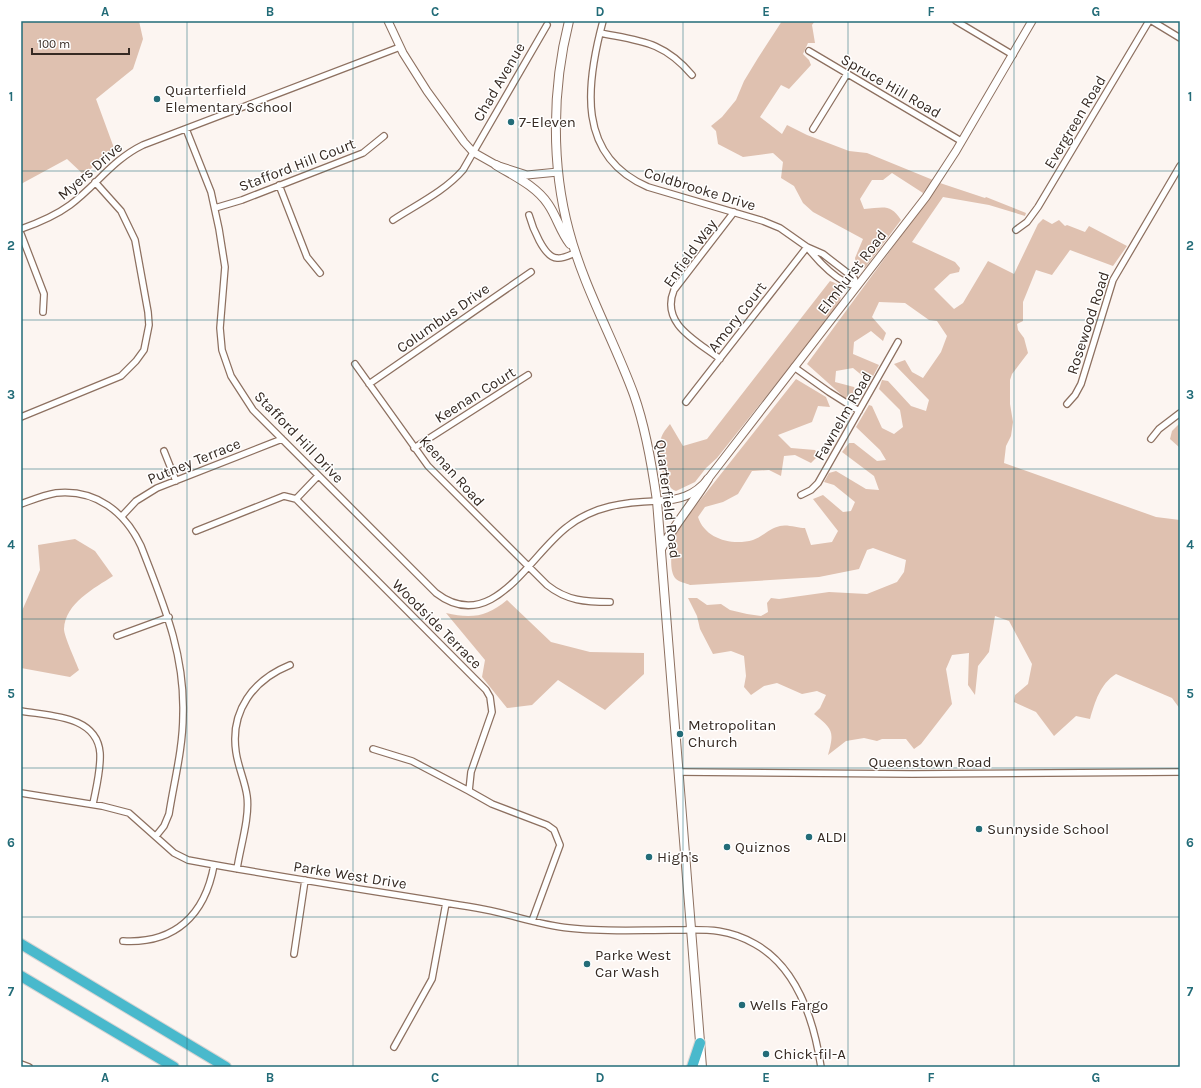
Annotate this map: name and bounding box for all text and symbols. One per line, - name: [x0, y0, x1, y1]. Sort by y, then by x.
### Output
- text: A: [101, 4, 109, 19]
- text: B: [266, 4, 274, 19]
- text: C: [431, 4, 439, 19]
- text: D: [596, 4, 605, 19]
- text: E: [762, 4, 770, 19]
- text: F: [927, 4, 935, 19]
- text: G: [1092, 4, 1100, 19]
- scale bar: [32, 30, 129, 56]
- text: 100 m: [38, 37, 70, 51]
- street label: Chad Avenue: [469, 39, 529, 125]
- street label: Spruce Hill Road: [838, 50, 944, 122]
- street label: Evergreen Road: [1040, 72, 1110, 172]
- place label: Quarterfield Elementary School: [165, 81, 292, 116]
- text: 1: [9, 89, 13, 104]
- text: 1: [1188, 89, 1192, 104]
- marker: Quarterfield Elementary School: [152, 94, 162, 104]
- place label: 7-Eleven: [519, 113, 576, 131]
- marker: 7-Eleven: [506, 117, 516, 127]
- street label: Stafford Hill Court: [236, 134, 358, 195]
- street label: Myers Drive: [54, 138, 126, 204]
- street label: Coldbrooke Drive: [642, 163, 758, 215]
- street label: Enfield Way: [659, 215, 721, 290]
- street label: Elmhurst Road: [814, 226, 890, 318]
- text: 2: [7, 238, 15, 253]
- text: 2: [1186, 238, 1194, 253]
- street label: Rosewood Road: [1063, 269, 1113, 377]
- street label: Amory Court: [704, 278, 770, 356]
- street label: Columbus Drive: [393, 279, 493, 357]
- street label: Keenan Court: [431, 363, 519, 427]
- street label: Fawnelm Road: [810, 368, 876, 464]
- text: 3: [7, 387, 15, 402]
- street label: Stafford Hill Drive: [251, 387, 347, 487]
- text: 3: [1186, 387, 1194, 402]
- street label: Keenan Road: [416, 432, 488, 510]
- street label: Putney Terrace: [145, 434, 243, 488]
- street label: Quarterfield Road: [652, 438, 684, 560]
- text: 4: [7, 537, 15, 552]
- text: 4: [1186, 537, 1194, 552]
- street label: Woodside Terrace: [388, 575, 486, 673]
- text: 5: [7, 686, 15, 701]
- text: 5: [1186, 686, 1194, 701]
- place label: Metropolitan Church: [688, 716, 776, 751]
- marker: Metropolitan Church: [675, 729, 685, 739]
- street label: Queenstown Road: [868, 753, 992, 771]
- place label: Sunnyside School: [987, 820, 1109, 838]
- marker: Sunnyside School: [974, 824, 984, 834]
- place label: ALDI: [817, 828, 847, 846]
- marker: ALDI: [804, 832, 814, 842]
- text: 6: [7, 835, 15, 850]
- text: 6: [1186, 835, 1194, 850]
- place label: Quiznos: [735, 838, 791, 856]
- marker: Quiznos: [722, 842, 732, 852]
- place label: High's: [657, 848, 699, 866]
- marker: High's: [644, 852, 654, 862]
- street label: Parke West Drive: [292, 857, 408, 893]
- place label: Parke West Car Wash: [595, 946, 671, 981]
- marker: Parke West Car Wash: [582, 959, 592, 969]
- text: 7: [8, 984, 15, 999]
- text: 7: [1187, 984, 1194, 999]
- place label: Wells Fargo: [750, 996, 828, 1014]
- marker: Wells Fargo: [737, 1000, 747, 1010]
- place label: Chick-fil-A: [774, 1045, 846, 1063]
- marker: Chick-fil-A: [761, 1049, 771, 1059]
- text: A: [101, 1070, 109, 1085]
- text: B: [266, 1070, 274, 1085]
- text: C: [431, 1070, 439, 1085]
- text: D: [596, 1070, 605, 1085]
- text: E: [762, 1070, 770, 1085]
- text: F: [927, 1070, 935, 1085]
- text: G: [1092, 1070, 1100, 1085]

